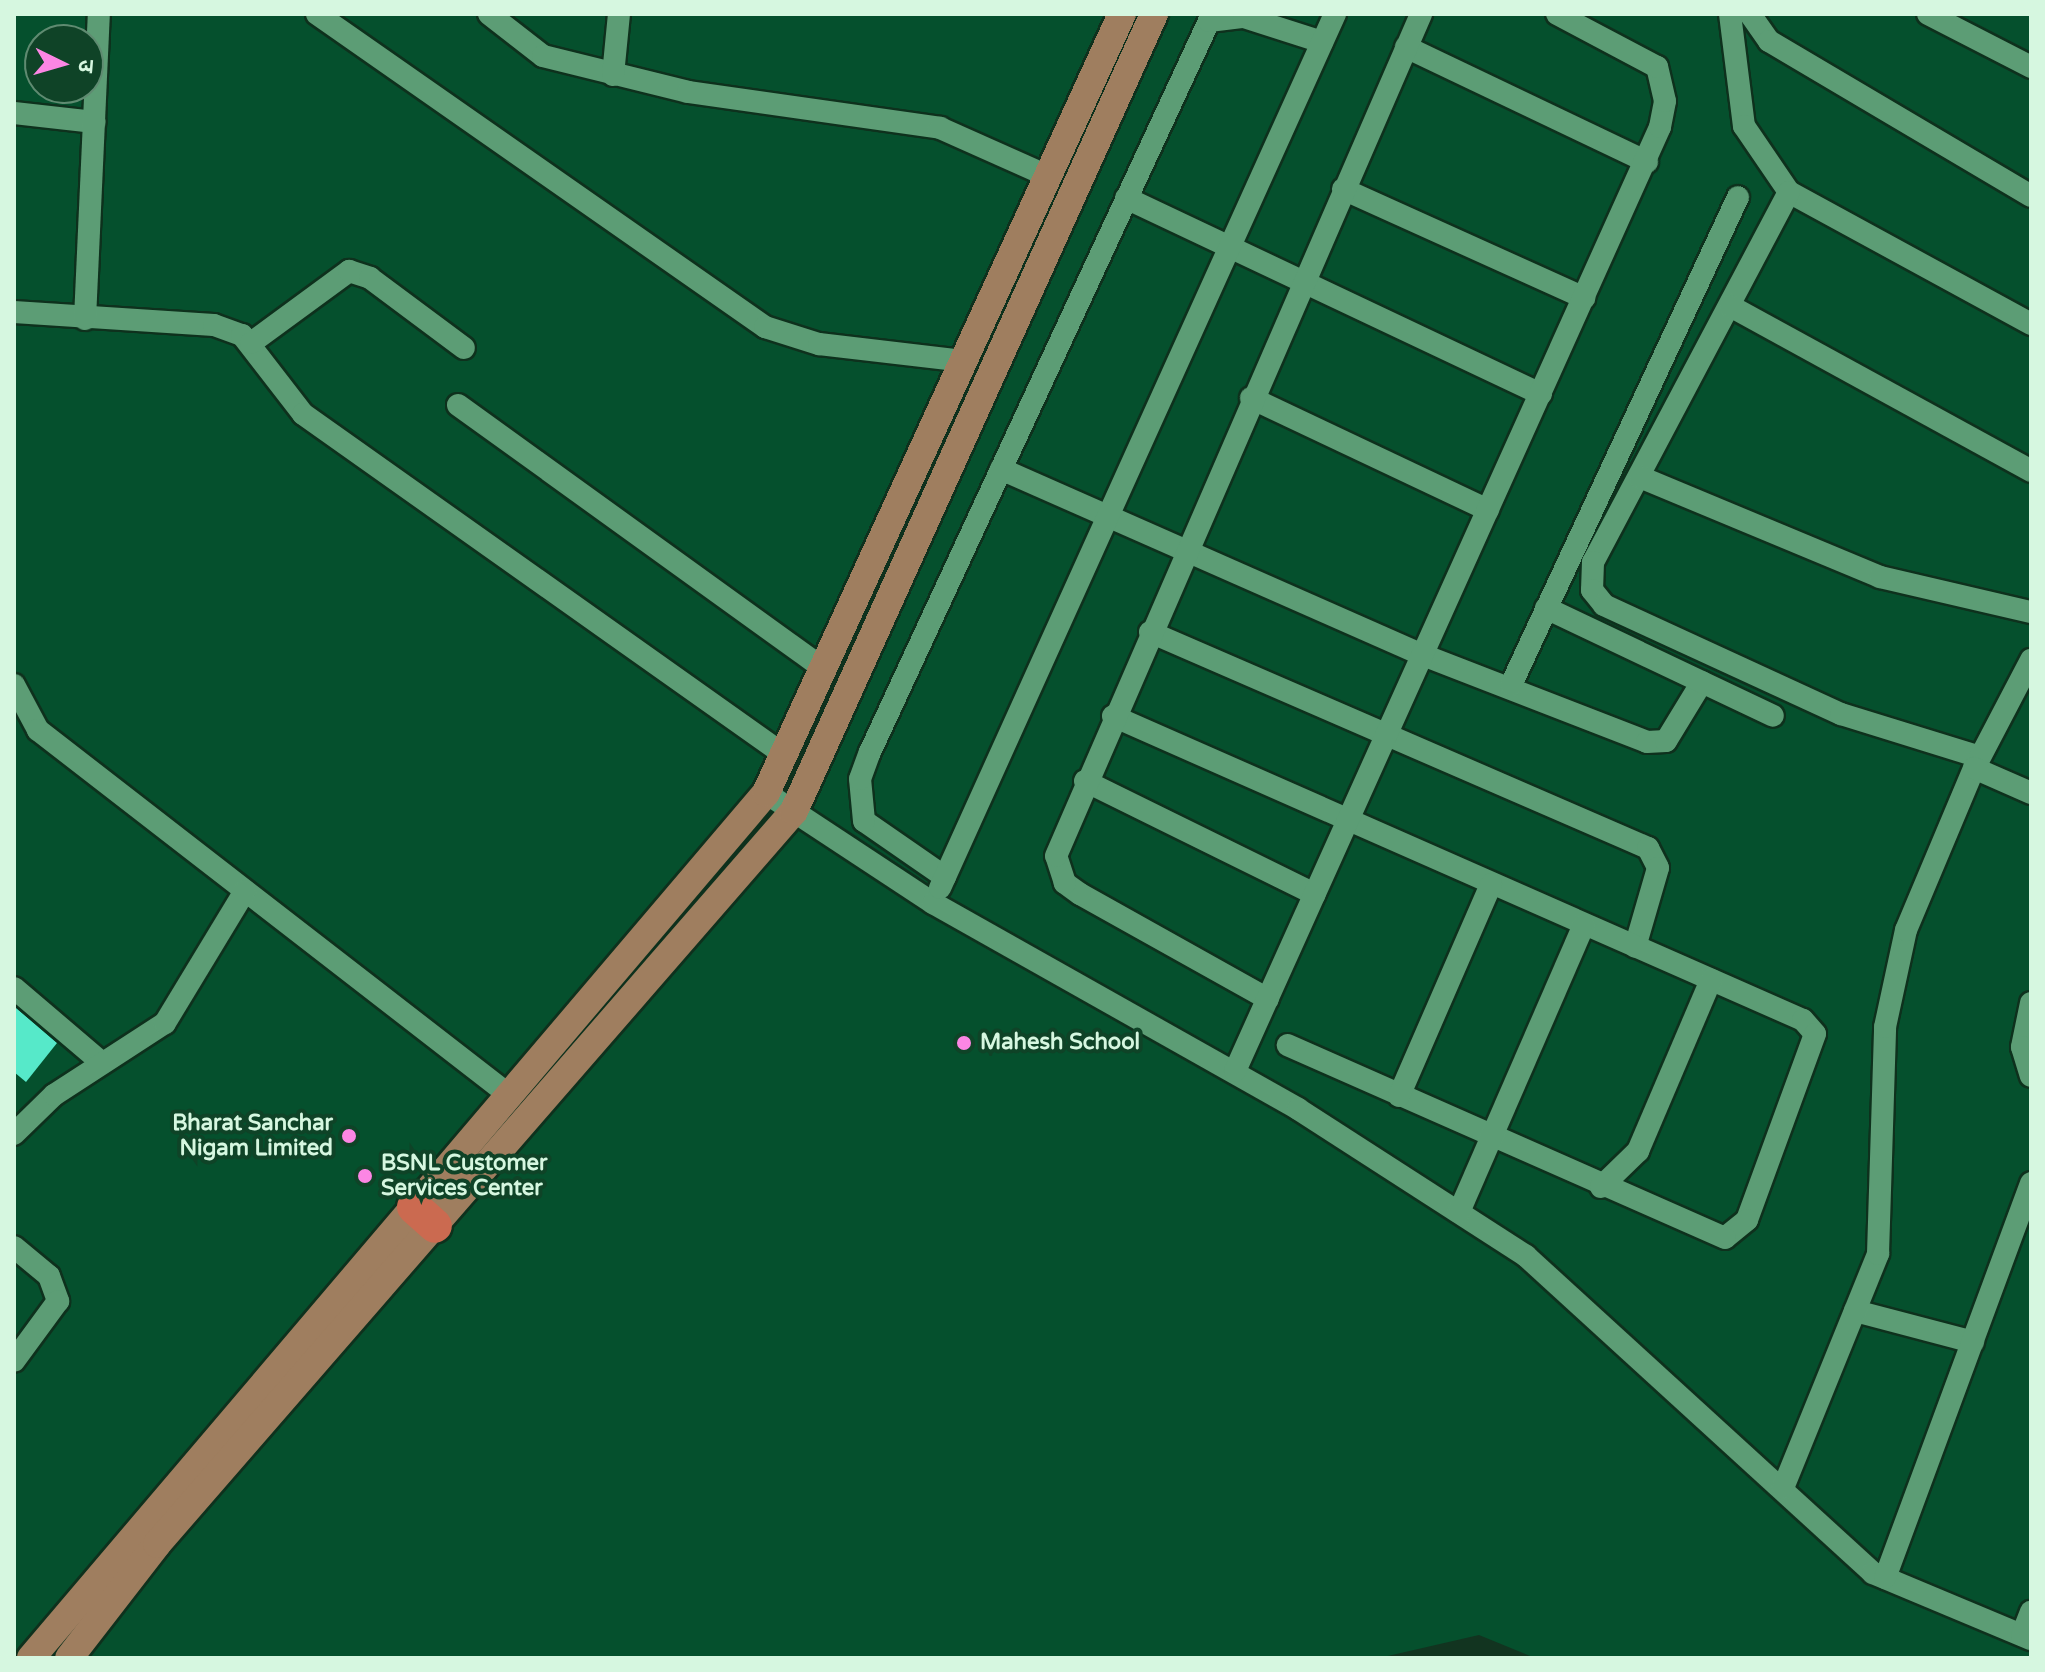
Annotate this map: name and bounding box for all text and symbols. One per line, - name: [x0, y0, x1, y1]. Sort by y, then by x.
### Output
- north arrow: [24, 24, 104, 104]
- text: उ: [72, 58, 99, 73]
- place label: Mahesh School: [980, 1030, 1140, 1056]
- marker: Mahesh School: [955, 1034, 973, 1052]
- place label: Bharat Sanchar Nigam Limited: [172, 1110, 333, 1162]
- marker: Bharat Sanchar Nigam Limited: [340, 1127, 358, 1145]
- place label: BSNL Customer Services Center: [381, 1150, 547, 1202]
- marker: BSNL Customer Services Center: [356, 1167, 374, 1185]

